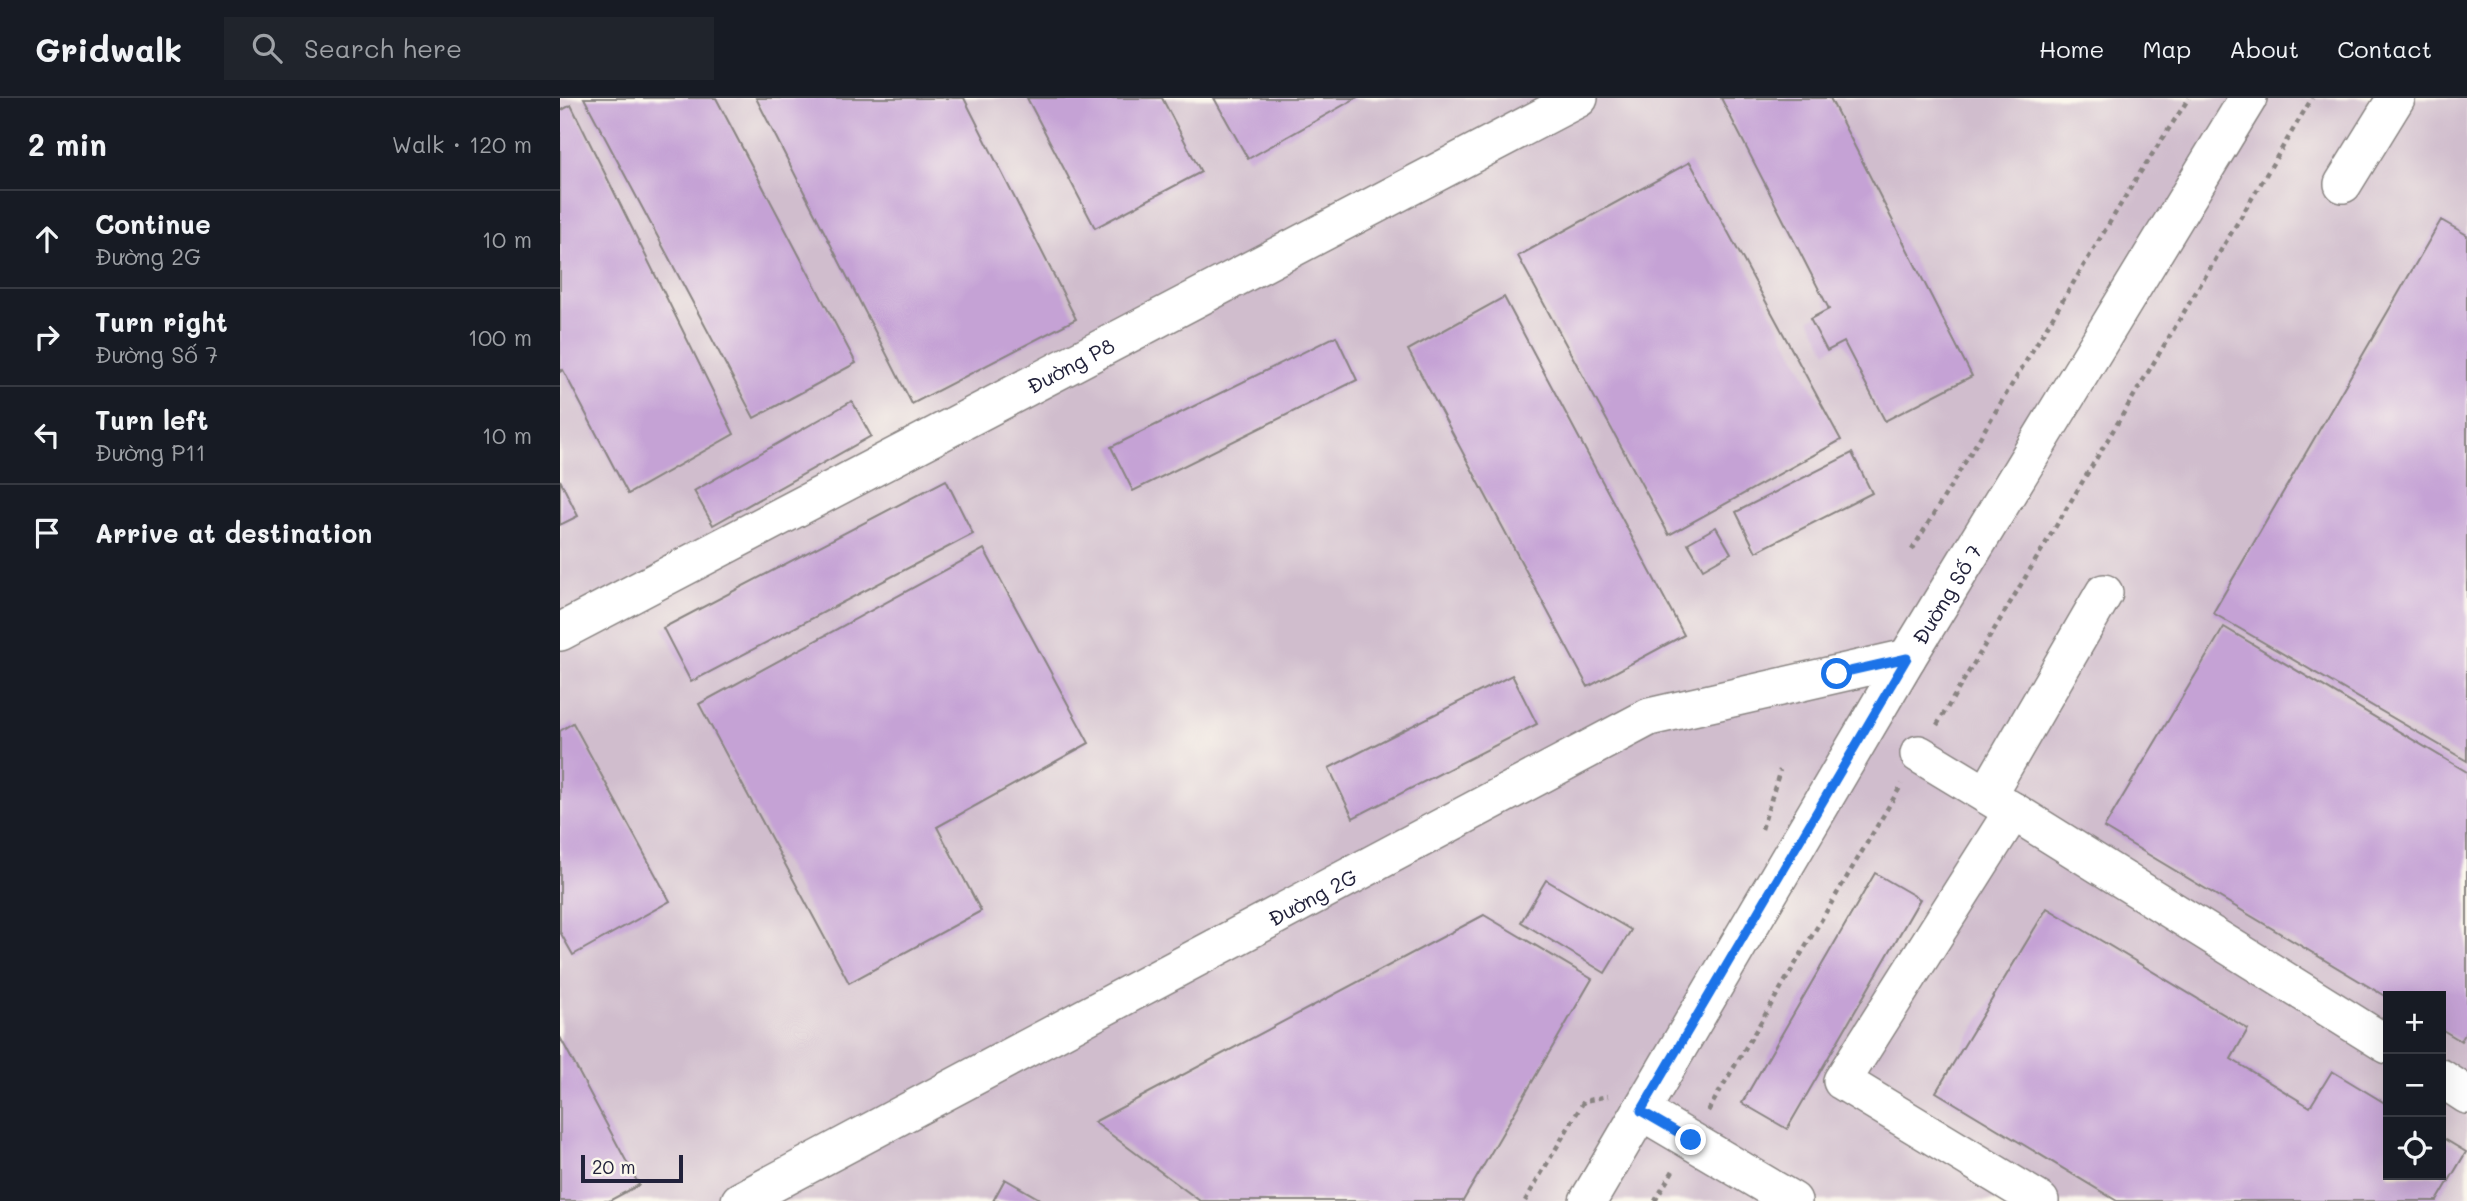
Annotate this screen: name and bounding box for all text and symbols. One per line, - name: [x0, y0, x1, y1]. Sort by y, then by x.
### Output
- search box: [224, 17, 714, 80]
- text: Gridwalk: [35, 27, 182, 70]
- icon: search: [248, 29, 286, 67]
- text: Search here: [304, 31, 462, 65]
- text: Home: [2039, 33, 2104, 64]
- text: Map: [2142, 33, 2191, 64]
- text: About: [2229, 33, 2299, 64]
- text: Contact: [2337, 33, 2432, 64]
- text: 2 min: [28, 124, 107, 164]
- text: Walk · 120 m: [392, 129, 532, 159]
- text: Continue: [95, 207, 211, 241]
- icon: ahead: [28, 220, 66, 258]
- text: 10 m: [482, 224, 532, 254]
- text: Đường 2G: [95, 241, 201, 271]
- text: Turn right: [95, 305, 228, 339]
- icon: right: [28, 318, 66, 356]
- text: 100 m: [468, 322, 532, 352]
- street label: Đường P8: [1022, 331, 1119, 399]
- text: Đường Số 7: [95, 339, 218, 369]
- text: Turn left: [95, 403, 208, 437]
- icon: left: [28, 416, 66, 454]
- text: 10 m: [482, 420, 532, 450]
- text: Đường P11: [95, 437, 206, 467]
- icon: arrive: [28, 514, 66, 552]
- text: Arrive at destination: [95, 516, 372, 550]
- street label: Đường Số 7: [1905, 539, 1987, 649]
- route start: [1821, 658, 1852, 689]
- street label: Đường 2G: [1263, 862, 1361, 931]
- map controls: [2383, 991, 2446, 1180]
- button: +: [2383, 991, 2446, 1054]
- button: −: [2383, 1054, 2446, 1117]
- button: locate: [2383, 1117, 2446, 1180]
- route end: [1675, 1124, 1706, 1155]
- scale bar: [581, 1152, 682, 1184]
- text: 20 m: [592, 1154, 636, 1179]

